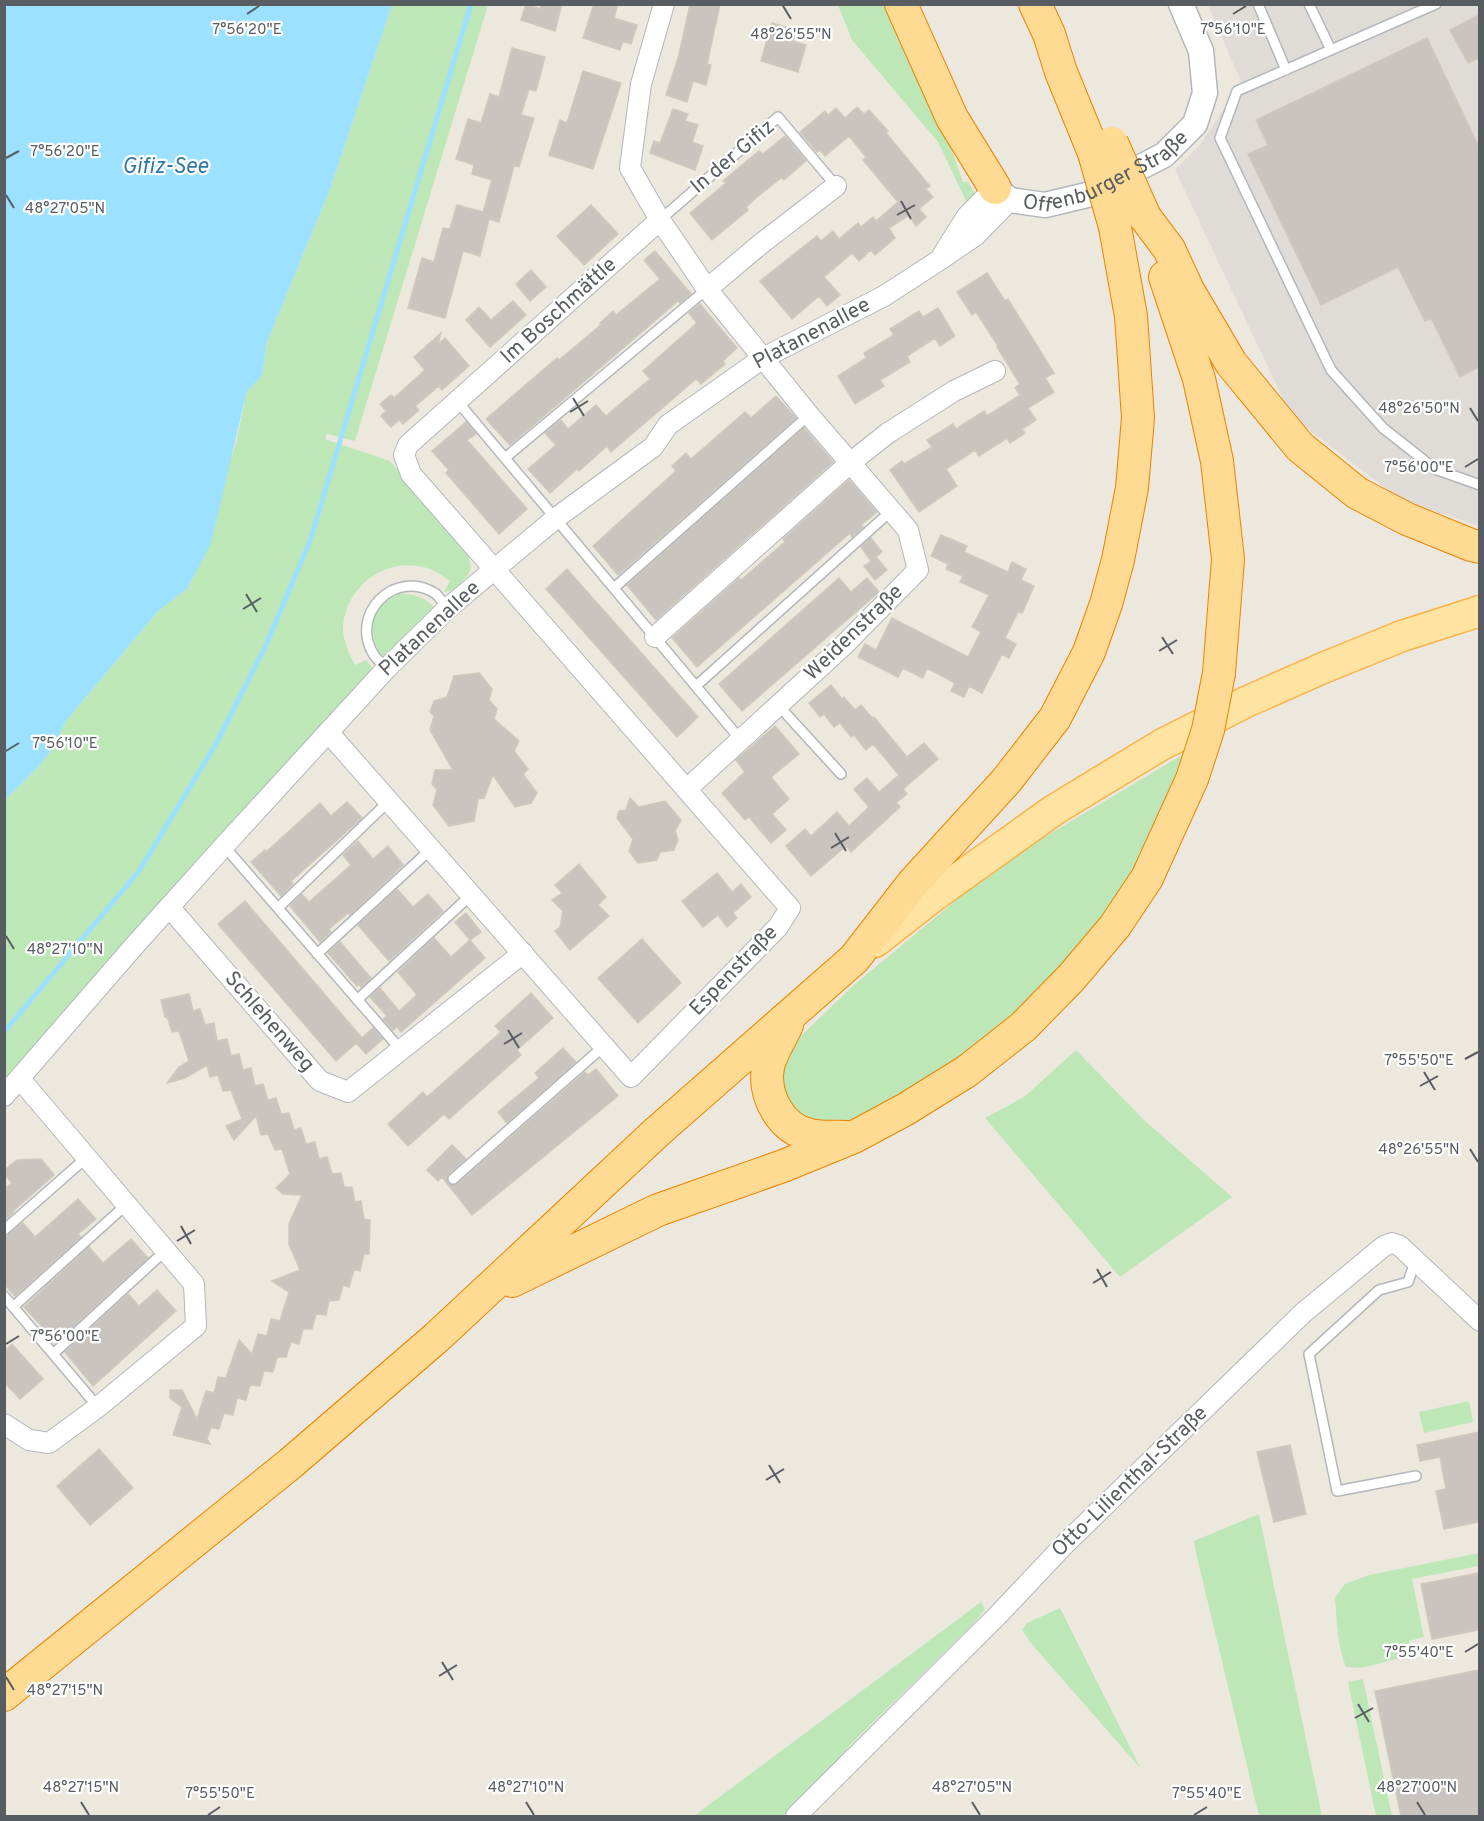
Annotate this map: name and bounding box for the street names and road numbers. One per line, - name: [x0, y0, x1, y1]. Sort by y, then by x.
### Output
- street label: In der Gifiz: [685, 114, 781, 200]
- street label: Offenburger Straße: [1021, 125, 1194, 219]
- street label: Im Boschmättle: [495, 252, 623, 370]
- street label: Platanenallee: [749, 292, 875, 376]
- street label: Platanenallee: [374, 575, 486, 683]
- street label: Weidenstraße: [799, 579, 909, 687]
- street label: Espenstraße: [684, 920, 784, 1022]
- street label: Schlehenweg: [218, 966, 320, 1078]
- street label: Otto-Lilienthal-Straße: [1046, 1400, 1214, 1564]

